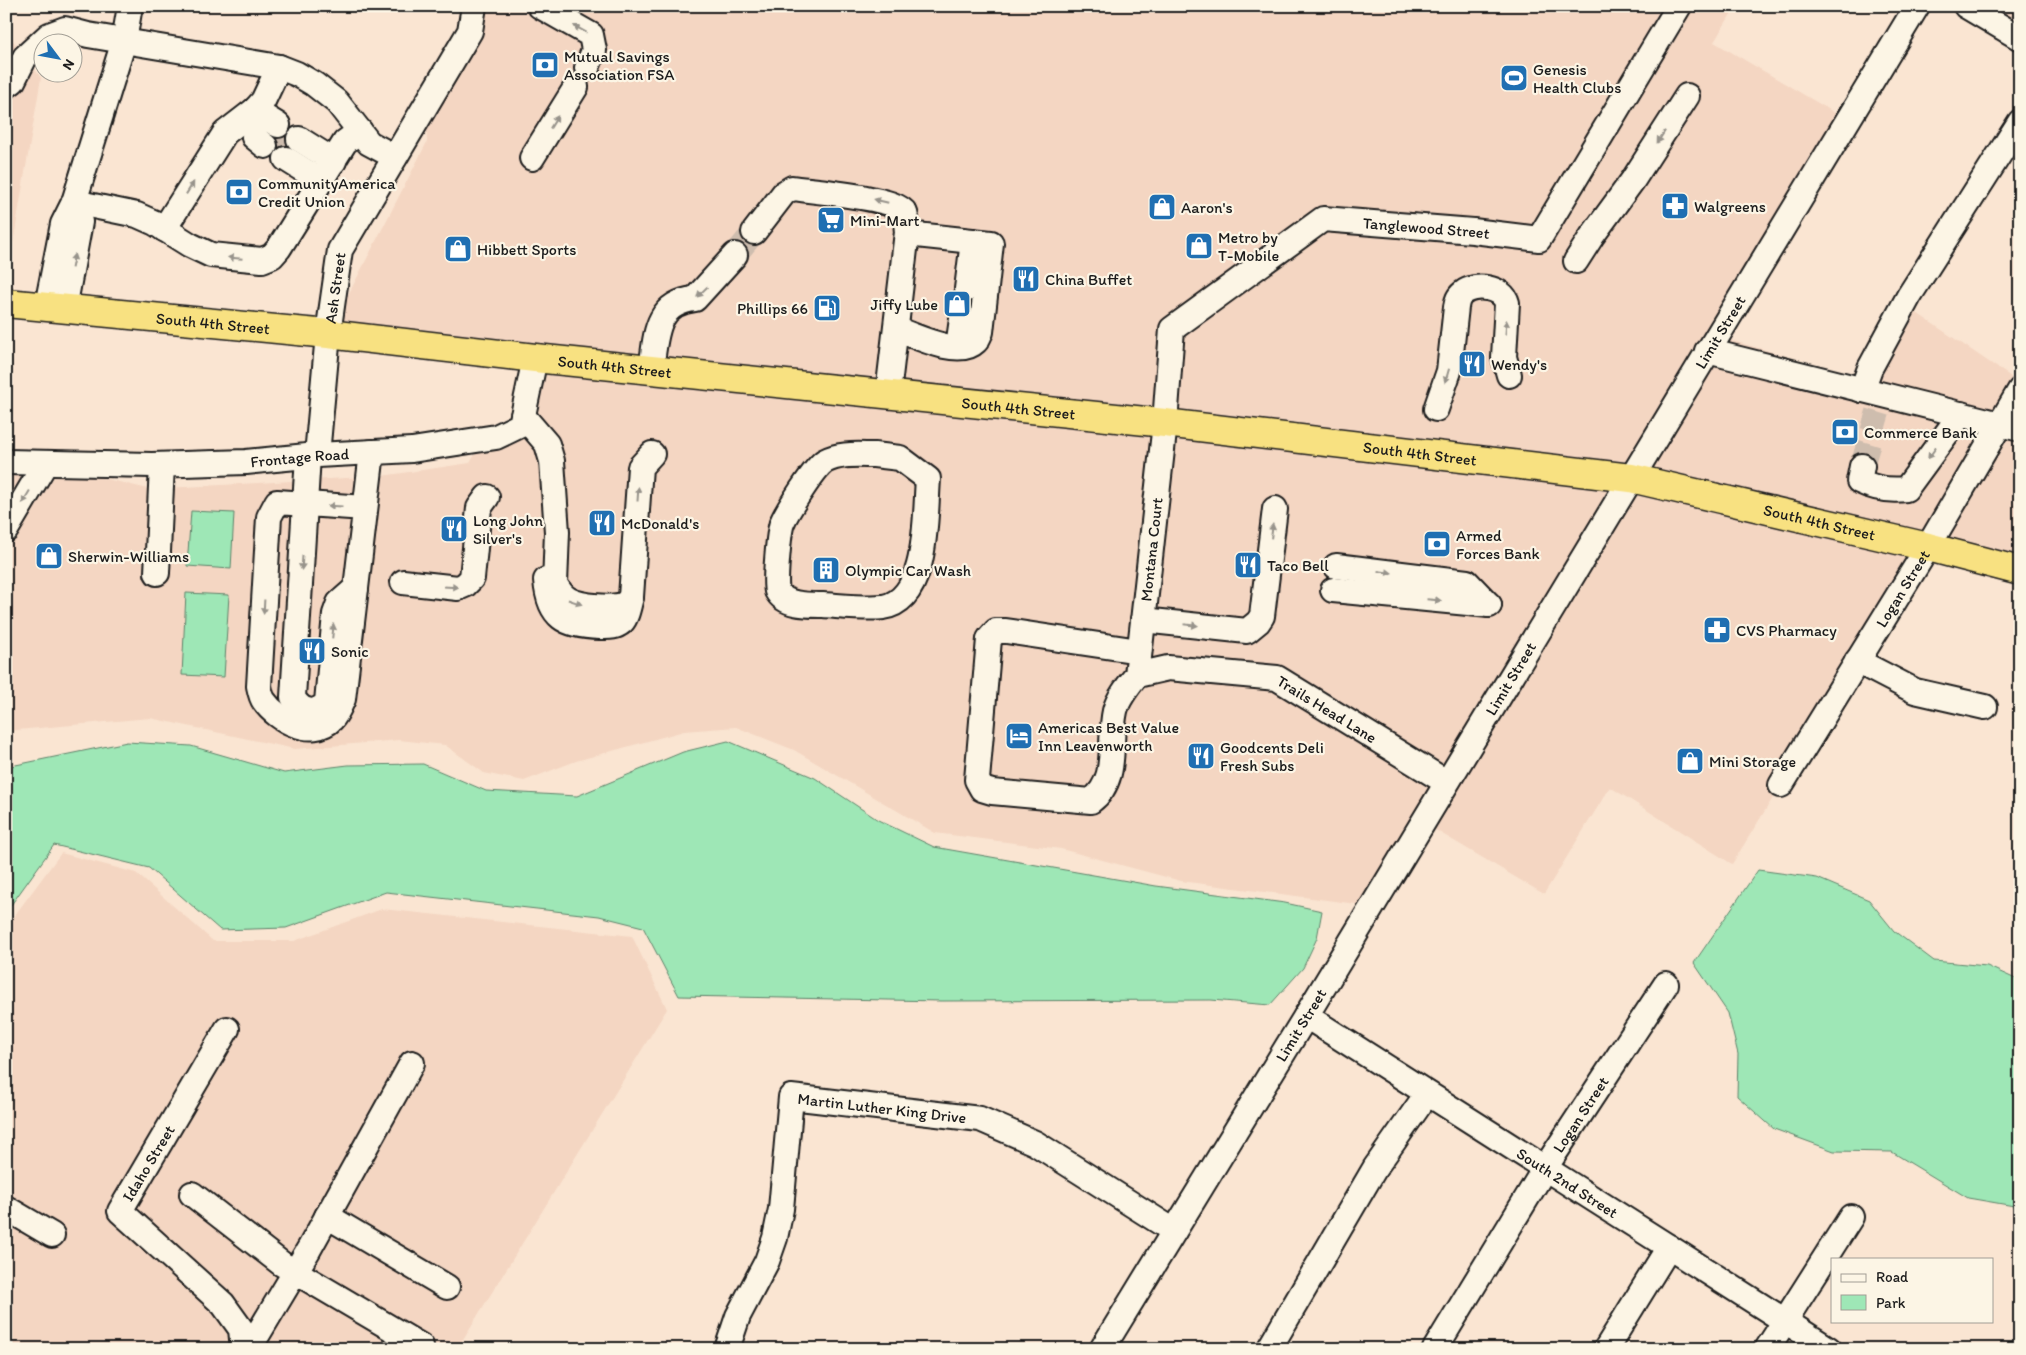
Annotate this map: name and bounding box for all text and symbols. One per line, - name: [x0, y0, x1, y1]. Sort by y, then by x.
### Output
- one-way arrow: [573, 25, 588, 33]
- north arrow: [32, 32, 82, 82]
- place label: Mutual Savings Association FSA: [564, 47, 674, 84]
- bank icon: Mutual Savings Association FSA: [530, 50, 560, 80]
- text: N: [59, 56, 78, 73]
- place label: Genesis Health Clubs: [1533, 60, 1621, 97]
- sports icon: Genesis Health Clubs: [1499, 63, 1529, 93]
- one-way arrow: [549, 116, 558, 129]
- one-way arrow: [1656, 130, 1665, 144]
- place label: CommunityAmerica Credit Union: [258, 174, 396, 211]
- bank icon: CommunityAmerica Credit Union: [224, 177, 254, 207]
- one-way arrow: [186, 181, 195, 194]
- pharmacy icon: Walgreens: [1660, 191, 1690, 221]
- shop icon: Aaron's: [1147, 192, 1177, 222]
- one-way arrow: [873, 197, 888, 205]
- place label: Walgreens: [1694, 197, 1766, 216]
- place label: Aaron's: [1181, 198, 1233, 217]
- supermarket icon: Mini-Mart: [816, 205, 846, 235]
- place label: Mini-Mart: [850, 211, 920, 230]
- street label: Tanglewood Street: [1362, 213, 1491, 243]
- place label: Metro by T-Mobile: [1218, 228, 1279, 265]
- shop icon: Metro by T-Mobile: [1184, 231, 1214, 261]
- shop icon: Hibbett Sports: [443, 234, 473, 264]
- place label: Hibbett Sports: [477, 240, 577, 259]
- street label: Ash Street: [321, 251, 350, 325]
- one-way arrow: [70, 253, 78, 269]
- one-way arrow: [226, 253, 242, 261]
- restaurant icon: China Buffet: [1011, 264, 1041, 294]
- place label: China Buffet: [1045, 270, 1132, 289]
- one-way arrow: [697, 286, 709, 298]
- shop icon: Jiffy Lube: [942, 289, 972, 319]
- street label: Limit Street: [1691, 292, 1750, 372]
- fuel station icon: Phillips 66: [812, 293, 842, 323]
- place label: Jiffy Lube: [870, 295, 938, 314]
- place label: Phillips 66: [737, 299, 808, 318]
- street label: South 4th Street: [155, 308, 271, 338]
- one-way arrow: [1502, 319, 1510, 335]
- restaurant icon: Wendy's: [1457, 349, 1487, 379]
- street label: South 4th Street: [557, 351, 672, 382]
- place label: Wendy's: [1491, 355, 1547, 374]
- one-way arrow: [1443, 368, 1451, 383]
- street label: South 4th Street: [961, 393, 1076, 424]
- bank icon: Commerce Bank: [1830, 417, 1860, 447]
- place label: Commerce Bank: [1864, 423, 1978, 442]
- street label: South 4th Street: [1362, 437, 1478, 470]
- street label: Frontage Road: [250, 444, 350, 472]
- one-way arrow: [1927, 446, 1937, 460]
- one-way arrow: [634, 486, 642, 502]
- one-way arrow: [21, 491, 30, 504]
- street label: Montana Court: [1136, 497, 1167, 602]
- street label: South 4th Street: [1762, 500, 1877, 544]
- one-way arrow: [327, 502, 343, 510]
- restaurant icon: McDonald's: [587, 508, 617, 538]
- place label: Long John Silver's: [473, 511, 543, 548]
- restaurant icon: Long John Silver's: [439, 514, 469, 544]
- place label: McDonald's: [621, 514, 699, 533]
- one-way arrow: [1268, 523, 1276, 539]
- place label: Armed Forces Bank: [1456, 526, 1540, 563]
- bank icon: Armed Forces Bank: [1422, 529, 1452, 559]
- shop icon: Sherwin-Williams: [34, 541, 64, 571]
- place label: Sherwin-Williams: [68, 547, 189, 566]
- street label: Logan Street: [1872, 547, 1934, 631]
- restaurant icon: Taco Bell: [1233, 550, 1263, 580]
- one-way arrow: [298, 555, 306, 571]
- building icon: Olympic Car Wash: [811, 555, 841, 585]
- place label: Taco Bell: [1267, 556, 1329, 575]
- place label: Olympic Car Wash: [845, 561, 971, 580]
- one-way arrow: [1377, 568, 1393, 576]
- one-way arrow: [444, 583, 460, 591]
- one-way arrow: [1426, 596, 1442, 604]
- one-way arrow: [568, 598, 583, 606]
- one-way arrow: [259, 600, 267, 616]
- pharmacy icon: CVS Pharmacy: [1702, 615, 1732, 645]
- one-way arrow: [1183, 621, 1199, 629]
- place label: CVS Pharmacy: [1736, 621, 1837, 640]
- one-way arrow: [329, 622, 337, 638]
- restaurant icon: Sonic: [297, 636, 327, 666]
- street label: Limit Street: [1481, 639, 1540, 719]
- place label: Sonic: [331, 642, 369, 661]
- street label: Trails Head Lane: [1273, 671, 1380, 747]
- place label: Americas Best Value Inn Leavenworth: [1038, 718, 1179, 755]
- hotel icon: Americas Best Value Inn Leavenworth: [1004, 721, 1034, 751]
- place label: Goodcents Deli Fresh Subs: [1220, 738, 1324, 775]
- restaurant icon: Goodcents Deli Fresh Subs: [1186, 741, 1216, 771]
- shop icon: Mini Storage: [1675, 746, 1705, 776]
- place label: Mini Storage: [1709, 752, 1796, 771]
- street label: Limit Street: [1271, 985, 1330, 1065]
- street label: Logan Street: [1549, 1073, 1613, 1156]
- street label: Martin Luther King Drive: [797, 1089, 967, 1127]
- street label: Idaho Street: [118, 1122, 179, 1205]
- street label: South 2nd Street: [1513, 1144, 1621, 1222]
- legend: [1831, 1258, 1994, 1322]
- text: Road: [1876, 1268, 1909, 1286]
- text: Park: [1876, 1294, 1906, 1312]

